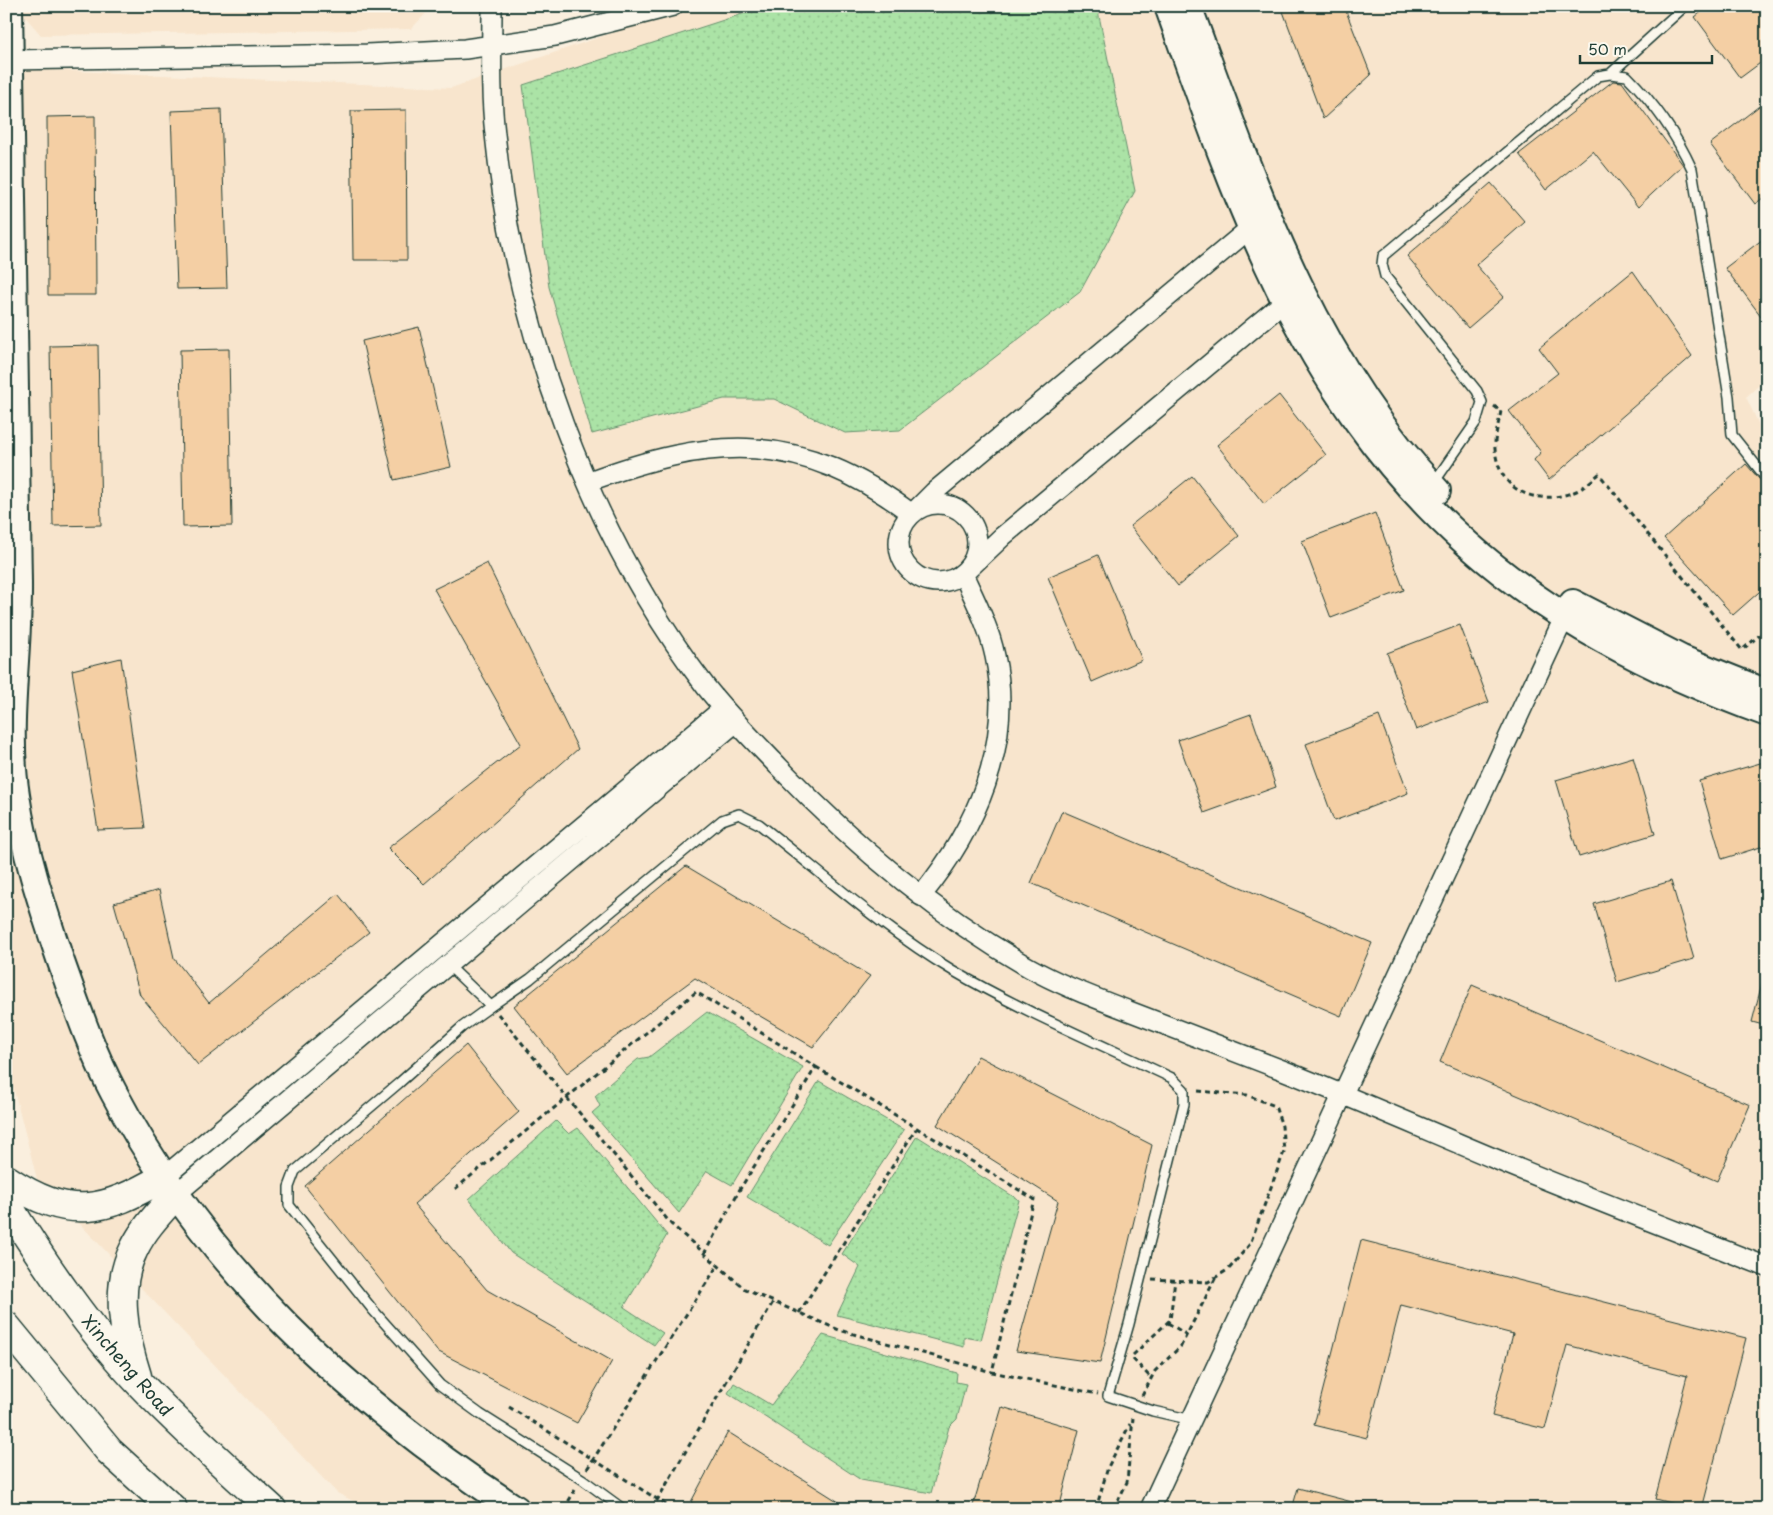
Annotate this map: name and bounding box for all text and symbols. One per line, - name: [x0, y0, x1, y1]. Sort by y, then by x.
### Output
- scale bar: [1580, 32, 1713, 64]
- text: 50 m: [1588, 37, 1627, 60]
- street label: Xincheng Road: [76, 1308, 180, 1422]

